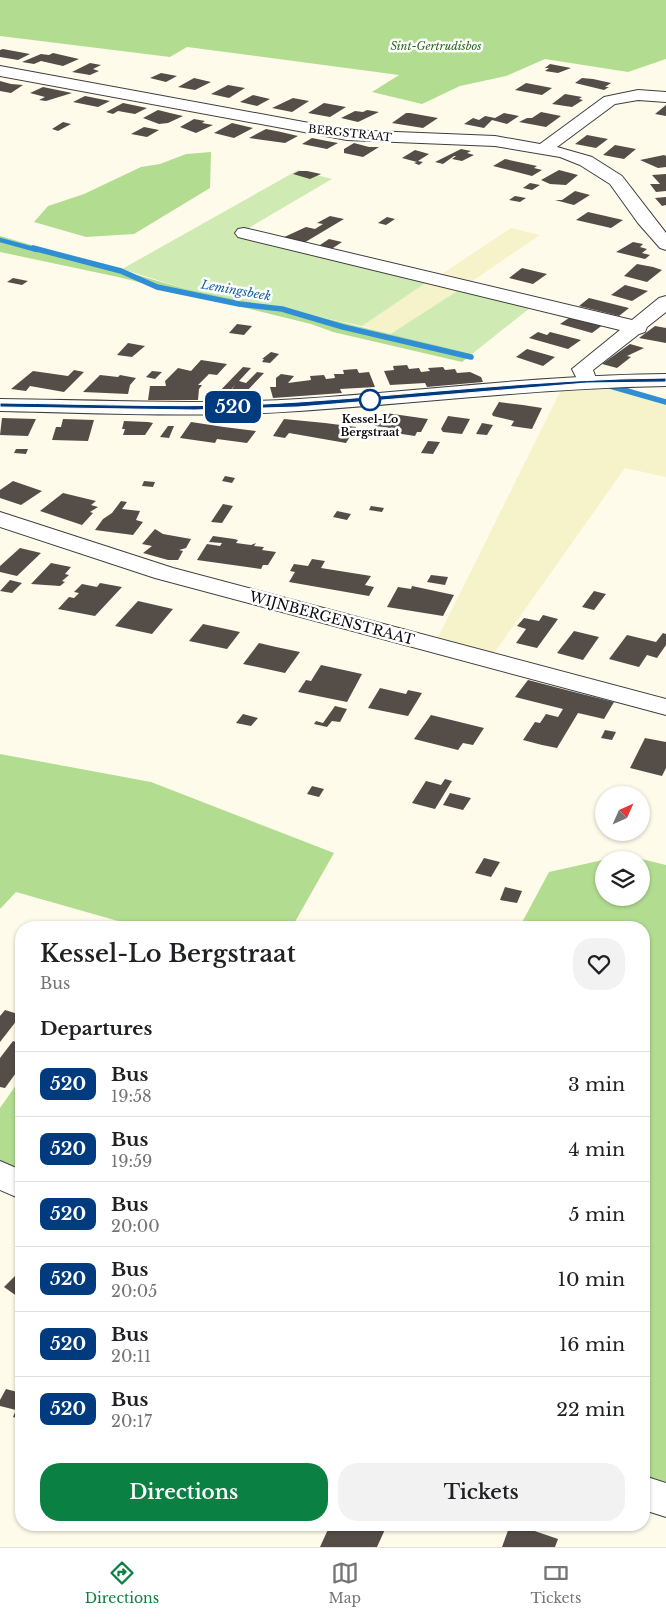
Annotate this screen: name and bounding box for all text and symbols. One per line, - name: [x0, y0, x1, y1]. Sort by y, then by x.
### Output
- park label: Sint-Gertrudisbos: [390, 39, 482, 53]
- street label: BERGSTRAAT: [307, 122, 393, 144]
- water label: Lemingsbeek: [199, 276, 272, 304]
- marker: Kessel-Lo Bergstraat: [359, 389, 381, 411]
- line badge: 520: [204, 391, 262, 423]
- text: 520: [215, 396, 251, 418]
- place label: Kessel-Lo Bergstraat: [340, 412, 400, 439]
- street label: WIJNBERGENSTRAAT: [247, 587, 416, 649]
- north arrow: [595, 786, 650, 841]
- map controls: [595, 786, 650, 906]
- button: layers: [595, 851, 650, 906]
- button: heart: [573, 938, 625, 990]
- text: Kessel-Lo Bergstraat: [40, 939, 296, 968]
- text: Bus: [40, 973, 70, 993]
- text: Departures: [40, 1017, 152, 1040]
- text: Bus: [111, 1063, 148, 1086]
- text: 520: [50, 1073, 86, 1095]
- text: 3 min: [568, 1073, 625, 1096]
- text: 19:58: [111, 1086, 152, 1106]
- text: Bus: [111, 1128, 148, 1151]
- text: 520: [50, 1138, 86, 1160]
- text: 4 min: [568, 1138, 625, 1161]
- text: 19:59: [111, 1151, 152, 1171]
- text: Bus: [111, 1193, 148, 1216]
- text: 520: [50, 1203, 86, 1225]
- text: 5 min: [569, 1203, 625, 1226]
- text: 20:00: [111, 1216, 160, 1236]
- text: Bus: [111, 1258, 148, 1281]
- text: 520: [50, 1268, 86, 1290]
- text: 10 min: [558, 1268, 625, 1291]
- text: 20:05: [111, 1281, 157, 1301]
- text: Bus: [111, 1323, 148, 1346]
- text: 520: [50, 1333, 86, 1355]
- text: 16 min: [559, 1333, 625, 1356]
- text: 20:11: [111, 1346, 151, 1366]
- text: Bus: [111, 1388, 148, 1411]
- text: 520: [50, 1398, 86, 1420]
- text: 22 min: [556, 1398, 625, 1421]
- text: 20:17: [111, 1411, 152, 1431]
- button: Directions: [40, 1463, 328, 1521]
- button: Tickets: [338, 1463, 625, 1521]
- tab: Directions: [85, 1559, 159, 1607]
- tab: Map: [329, 1559, 361, 1607]
- tab: Tickets: [530, 1559, 581, 1607]

